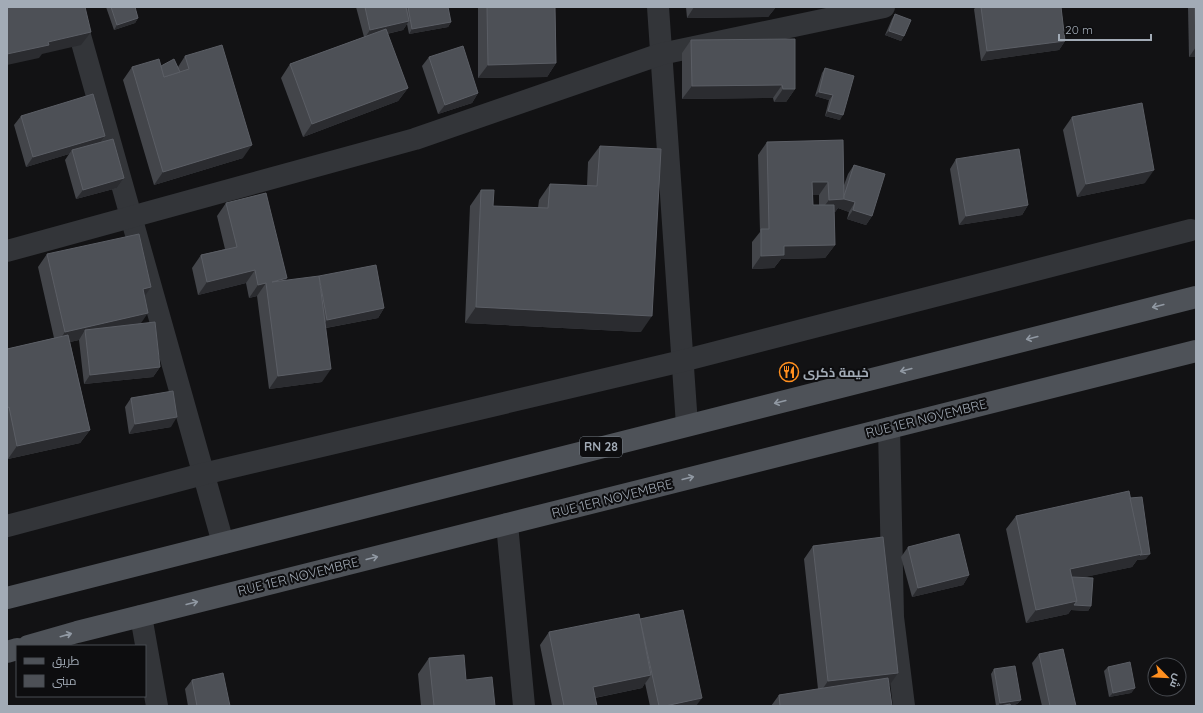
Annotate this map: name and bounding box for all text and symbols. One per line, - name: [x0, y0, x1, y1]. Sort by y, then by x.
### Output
- scale bar: [1059, 16, 1151, 42]
- text: 20 m: [1065, 22, 1093, 37]
- one-way arrow: [1152, 303, 1165, 310]
- one-way arrow: [1026, 335, 1039, 342]
- restaurant icon: خيمة ذكرى: [778, 361, 800, 383]
- place label: خيمة ذكرى: [803, 364, 869, 380]
- one-way arrow: [900, 366, 913, 374]
- street label: RUE 1ER NOVEMBRE: [864, 395, 988, 441]
- one-way arrow: [774, 398, 787, 406]
- road number: RN 28: [580, 437, 622, 457]
- one-way arrow: [681, 474, 694, 482]
- street label: RUE 1ER NOVEMBRE: [550, 475, 674, 521]
- street label: RUE 1ER NOVEMBRE: [236, 553, 360, 599]
- one-way arrow: [365, 553, 378, 561]
- one-way arrow: [185, 599, 198, 606]
- one-way arrow: [59, 631, 72, 638]
- legend: [16, 645, 146, 697]
- text: طريق: [52, 653, 80, 668]
- north arrow: [1147, 657, 1187, 697]
- text: ش: [1167, 672, 1185, 690]
- text: مبنى: [52, 673, 77, 688]

